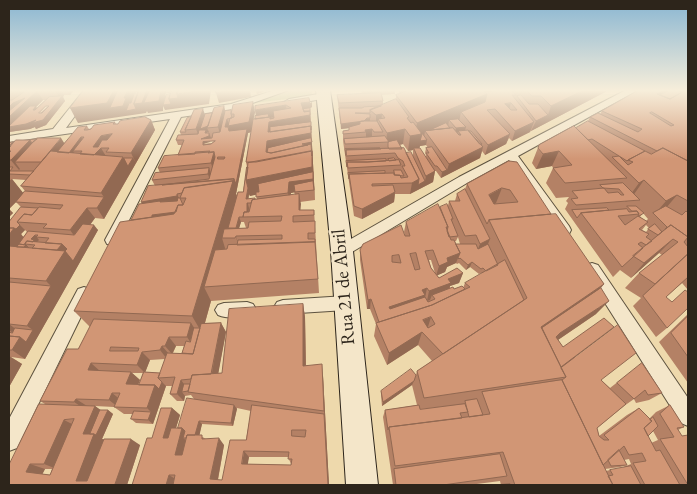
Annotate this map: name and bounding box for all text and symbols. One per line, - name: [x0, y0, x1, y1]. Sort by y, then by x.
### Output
- street label: Rua 21 de Abril: [328, 228, 360, 346]

